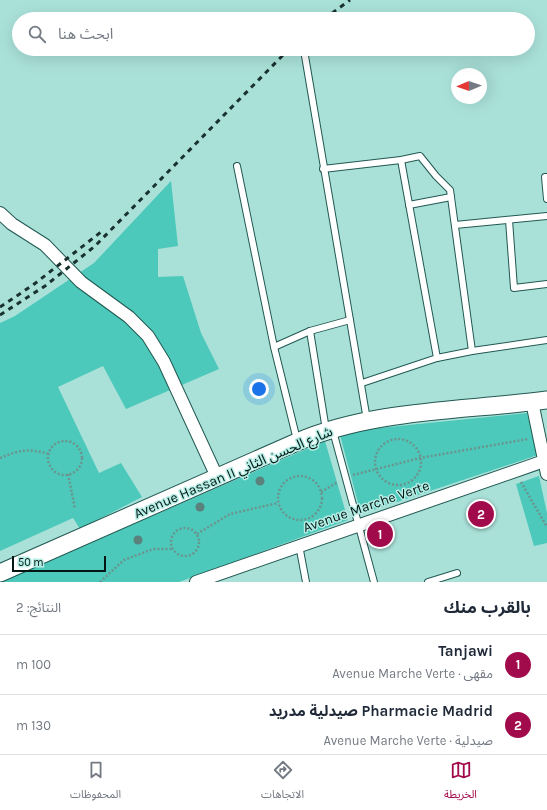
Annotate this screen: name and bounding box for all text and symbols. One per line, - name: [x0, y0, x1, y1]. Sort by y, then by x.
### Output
- search box: [12, 12, 535, 56]
- icon: search: [26, 23, 48, 45]
- text: ابحث هنا: [58, 25, 113, 43]
- north arrow: [451, 68, 487, 104]
- your location: [249, 379, 269, 399]
- street label: Avenue Hassan II شارع الحسن الثاني: [131, 423, 336, 524]
- street label: Avenue Marche Verte: [301, 477, 431, 536]
- pin: 2: [468, 499, 494, 529]
- pin: 1: [367, 519, 393, 549]
- scale bar: [12, 554, 106, 573]
- text: 50 m: [18, 556, 44, 569]
- text: بالقرب منك: [444, 597, 531, 617]
- text: النتائج: 2: [16, 600, 61, 615]
- text: Tanjawi: [438, 642, 493, 660]
- text: 100 m: [16, 657, 51, 672]
- text: 1: [516, 657, 520, 672]
- text: مقهى · Avenue Marche Verte: [332, 666, 493, 681]
- text: Pharmacie Madrid صيدلية مدريد: [269, 702, 493, 720]
- text: 130 m: [16, 718, 51, 733]
- text: 2: [514, 718, 522, 733]
- text: صيدلية · Avenue Marche Verte: [324, 733, 493, 748]
- tab: المحفوظات: [70, 759, 121, 806]
- tab: الاتجاهات: [261, 759, 304, 806]
- tab: الخريطة: [444, 759, 477, 806]

